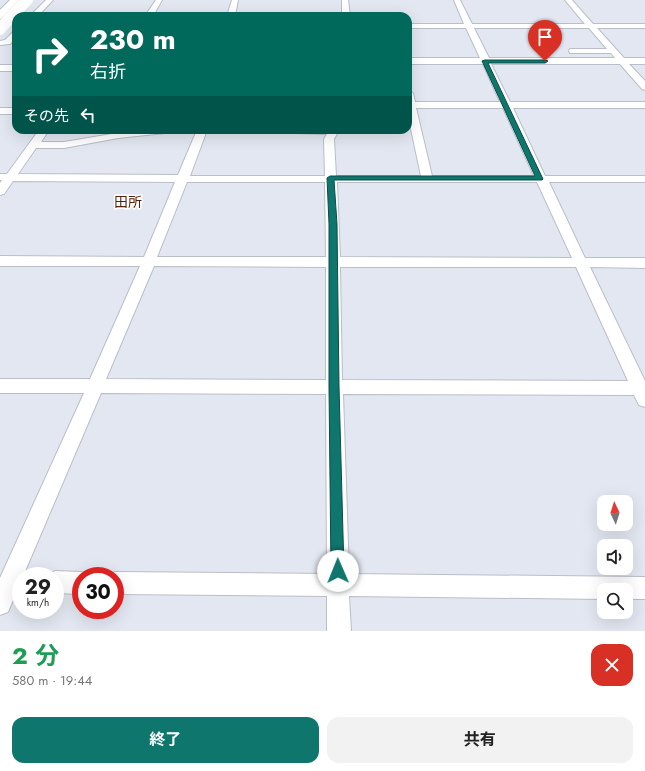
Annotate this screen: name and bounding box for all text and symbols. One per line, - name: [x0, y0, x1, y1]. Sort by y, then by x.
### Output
- text: 230 m: [90, 19, 176, 60]
- pin: [528, 20, 562, 61]
- icon: arrive: [534, 26, 556, 48]
- icon: right: [24, 28, 76, 80]
- text: 右折: [90, 59, 126, 85]
- icon: left: [77, 104, 99, 126]
- text: その先: [24, 105, 69, 127]
- district label: 田所: [114, 192, 142, 212]
- north arrow: [597, 495, 633, 531]
- map controls: [597, 495, 633, 619]
- button: sound: [597, 539, 633, 575]
- position arrow: [317, 550, 359, 592]
- speed limit sign: 30: [72, 567, 124, 619]
- text: 29: [25, 573, 51, 602]
- button: search: [597, 583, 633, 619]
- text: km/h: [27, 595, 49, 610]
- text: 2 分: [12, 638, 59, 673]
- button: close: [591, 644, 633, 686]
- text: 580 m · 19:44: [12, 671, 92, 690]
- button: 終了: [12, 717, 319, 763]
- button: 共有: [327, 717, 633, 763]

